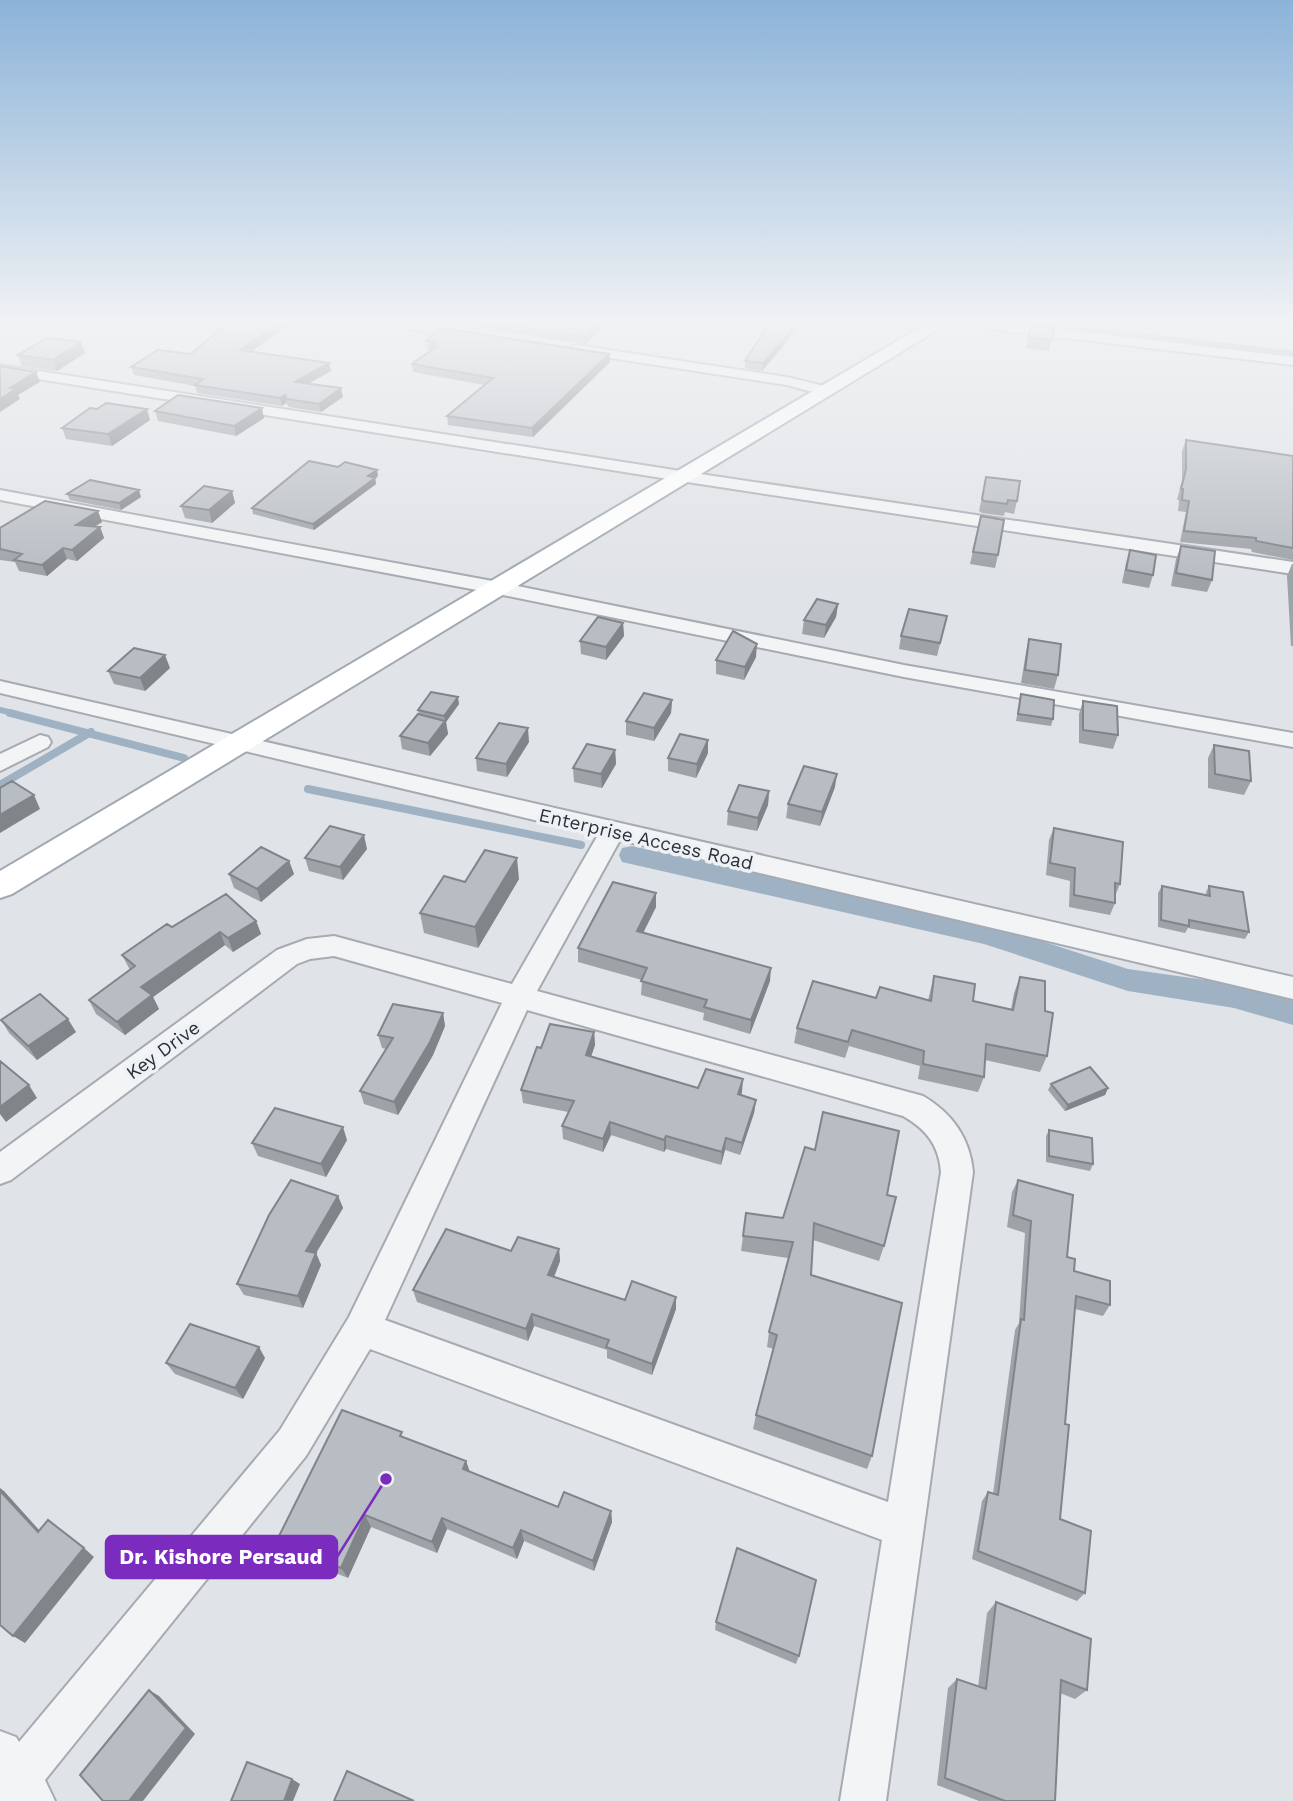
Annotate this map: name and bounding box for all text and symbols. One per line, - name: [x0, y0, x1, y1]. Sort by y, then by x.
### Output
- street label: Enterprise Access Road: [537, 803, 755, 875]
- street label: Key Drive: [122, 1016, 204, 1084]
- callout: Dr. Kishore Persaud: [106, 1536, 337, 1578]
- text: Dr. Kishore Persaud: [119, 1544, 323, 1569]

